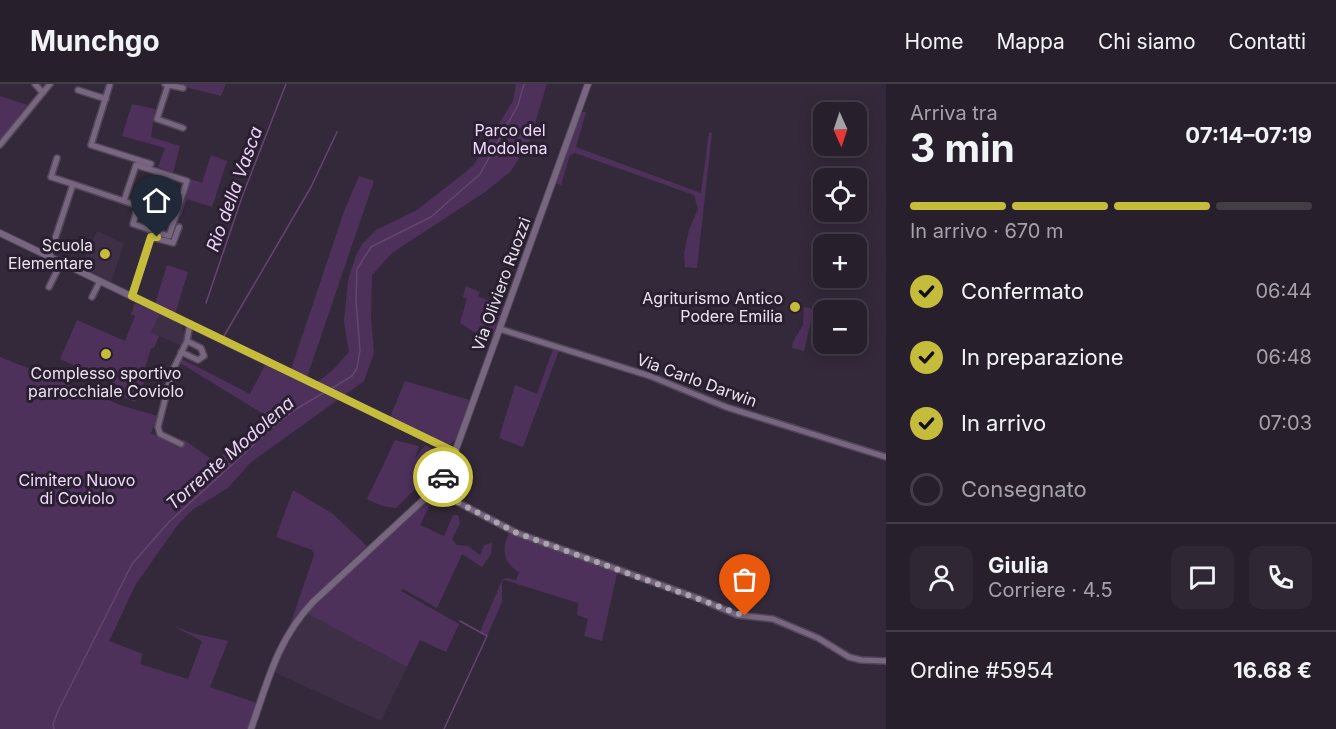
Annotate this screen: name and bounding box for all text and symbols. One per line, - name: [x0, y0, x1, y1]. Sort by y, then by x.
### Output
- text: Munchgo: [30, 24, 160, 58]
- text: Home: [905, 29, 963, 54]
- text: Mappa: [996, 29, 1065, 54]
- text: Chi siamo: [1098, 29, 1196, 54]
- text: Contatti: [1229, 29, 1306, 54]
- text: Arriva tra: [910, 101, 998, 125]
- north arrow: [813, 102, 867, 156]
- map controls: [813, 102, 867, 354]
- park label: Parco del Modolena: [472, 120, 548, 158]
- text: 07:14–07:19: [1185, 122, 1312, 148]
- water label: Rio della Vasca: [202, 124, 266, 254]
- text: 3 min: [910, 124, 1015, 171]
- button: locate: [813, 168, 867, 222]
- pin: [131, 175, 182, 237]
- icon: home: [140, 184, 173, 217]
- street label: Via Oliviero Ruozzi: [467, 214, 535, 354]
- text: In arrivo · 670 m: [910, 219, 1064, 243]
- button: +: [813, 234, 867, 288]
- place label: Scuola Elementare: [8, 235, 93, 273]
- marker: Scuola Elementare: [98, 247, 112, 261]
- icon: check: [910, 275, 943, 308]
- text: Confermato: [961, 278, 1084, 304]
- text: 06:44: [1255, 279, 1312, 303]
- place label: Agriturismo Antico Podere Emilia: [642, 288, 783, 326]
- marker: Agriturismo Antico Podere Emilia: [788, 300, 802, 314]
- button: −: [813, 300, 867, 354]
- icon: check: [910, 341, 943, 374]
- text: In preparazione: [961, 344, 1123, 370]
- text: 06:48: [1256, 345, 1312, 369]
- marker: Complesso sportivo parrocchiale Coviolo: [99, 347, 113, 361]
- street label: Via Carlo Darwin: [634, 349, 760, 411]
- place label: Complesso sportivo parrocchiale Coviolo: [28, 363, 184, 401]
- water label: Torrente Modolena: [162, 392, 298, 514]
- icon: check: [910, 407, 943, 440]
- text: In arrivo: [961, 410, 1046, 436]
- text: 07:03: [1258, 411, 1312, 435]
- courier: [413, 447, 473, 507]
- icon: car: [427, 461, 460, 494]
- park label: Cimitero Nuovo di Coviolo: [19, 470, 135, 508]
- text: Consegnato: [961, 476, 1087, 502]
- button: person: [910, 546, 973, 609]
- button: chat: [1171, 546, 1234, 609]
- button: phone: [1249, 546, 1312, 609]
- text: Giulia: [988, 552, 1049, 578]
- pin: [719, 554, 770, 616]
- icon: bag: [728, 563, 761, 596]
- text: Corriere · 4.5: [988, 578, 1113, 602]
- text: Ordine #5954: [910, 657, 1054, 683]
- text: 16.68 €: [1233, 657, 1312, 683]

